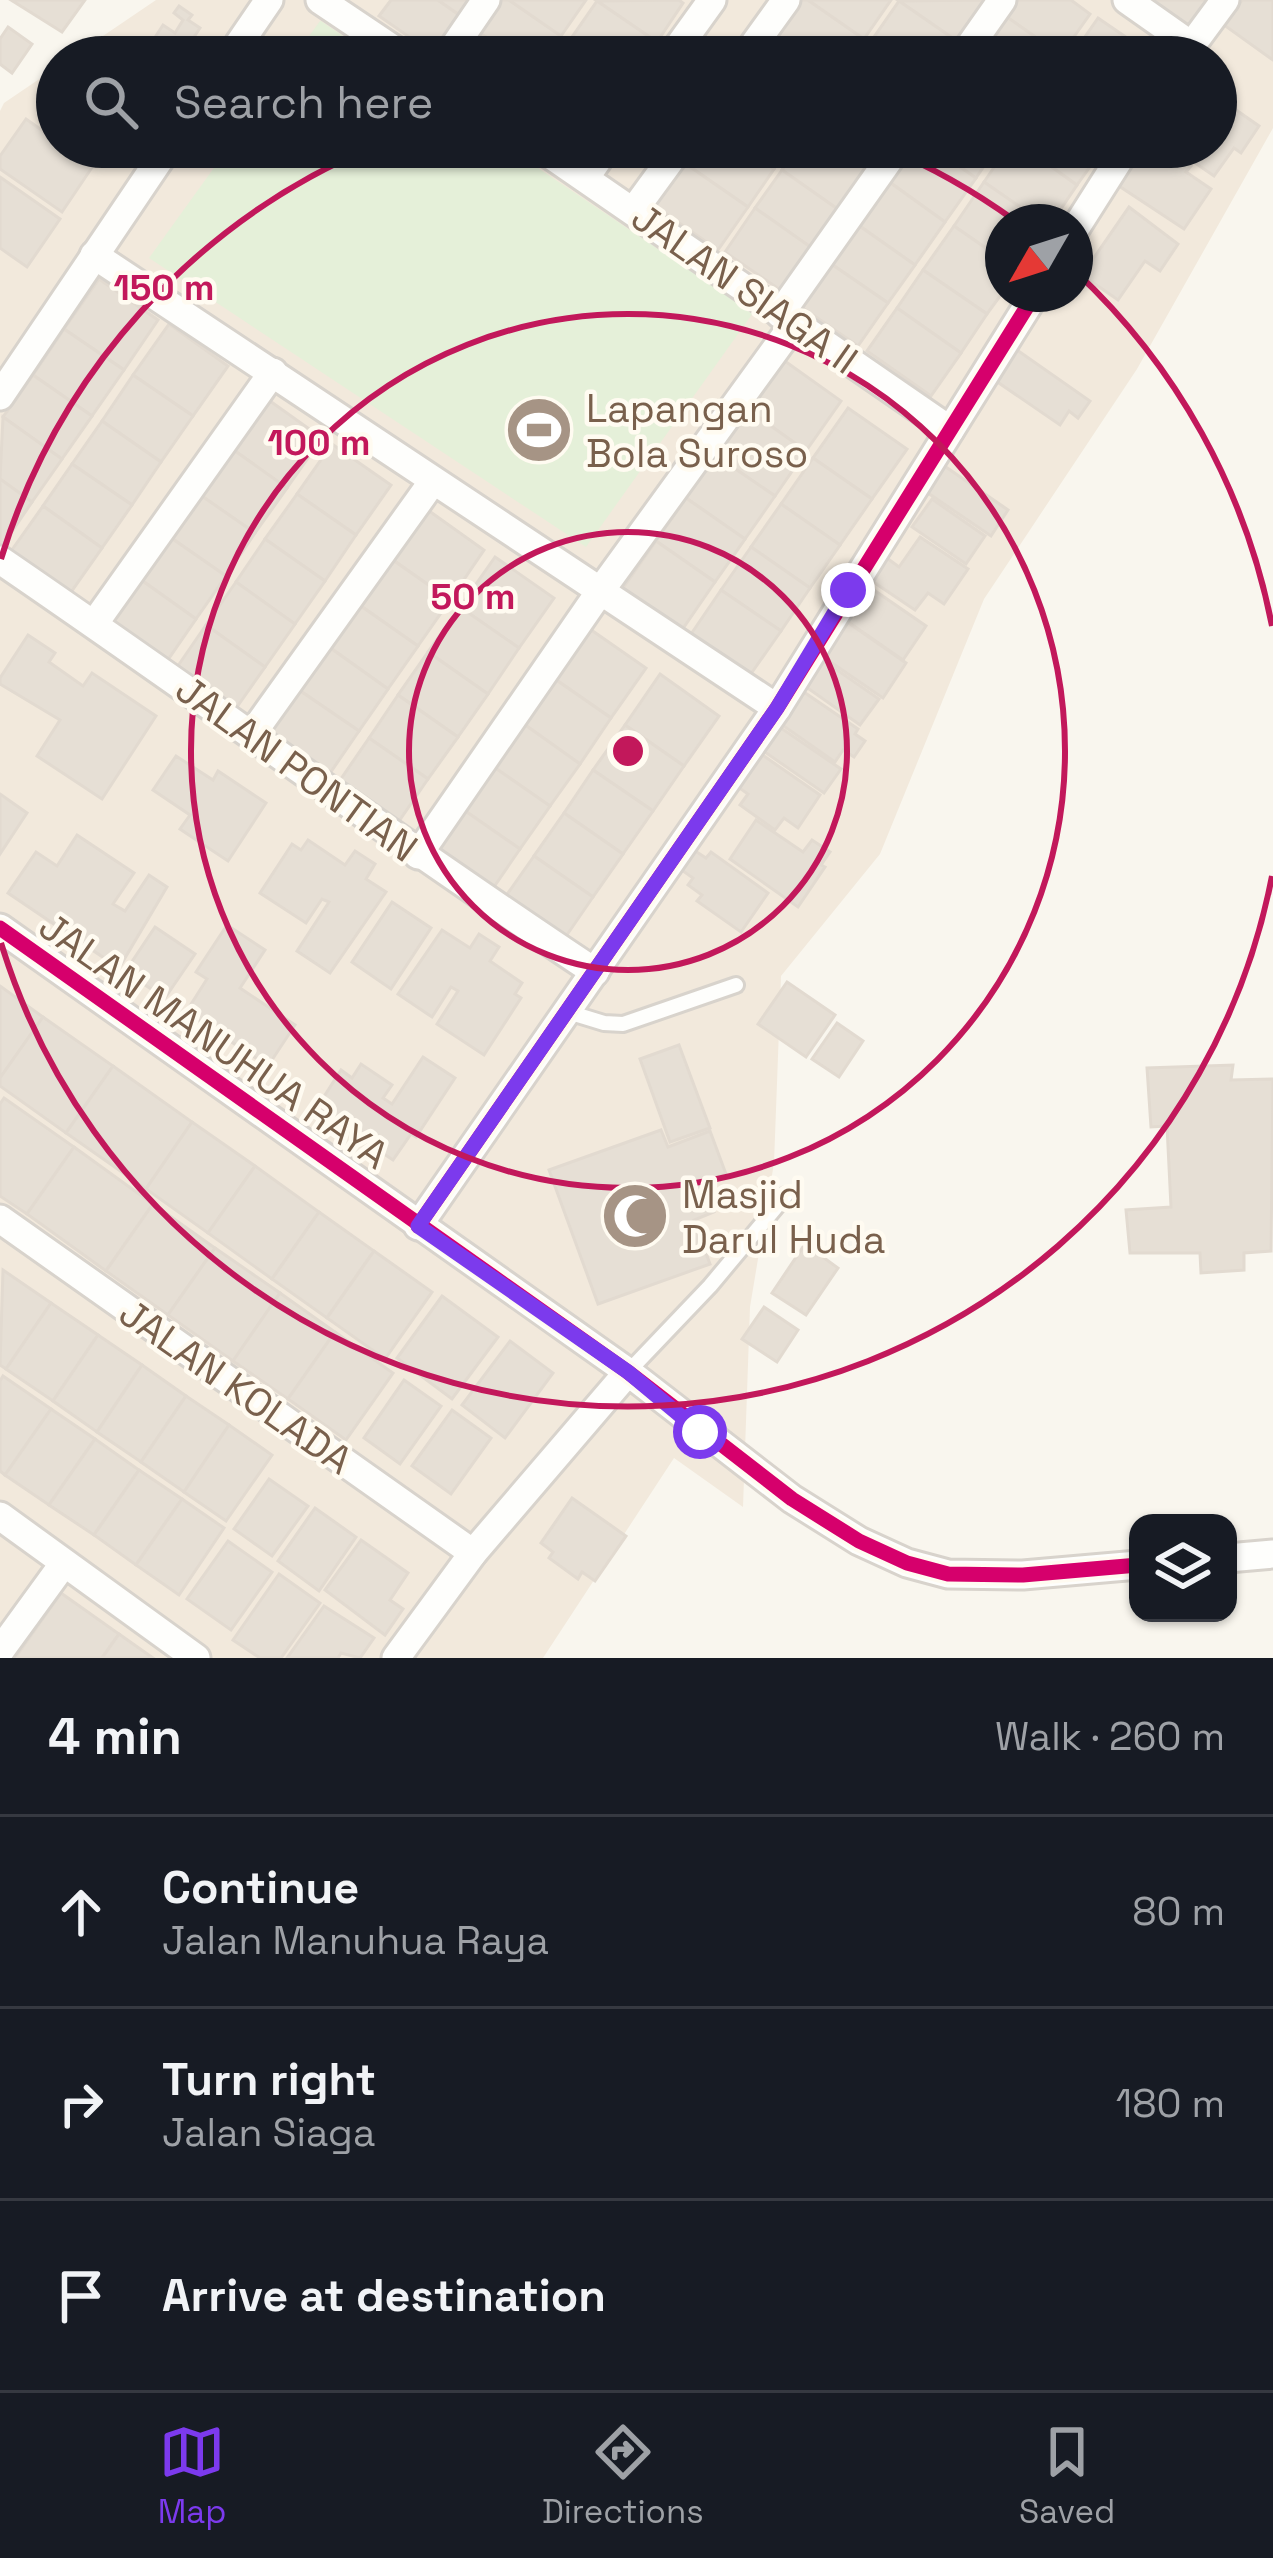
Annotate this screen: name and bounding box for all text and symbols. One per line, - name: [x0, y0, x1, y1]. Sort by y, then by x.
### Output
- search box: [36, 36, 1237, 168]
- icon: search: [78, 69, 144, 135]
- text: Search here: [174, 74, 433, 131]
- street label: JALAN SIAGA II: [622, 192, 867, 384]
- north arrow: [985, 204, 1093, 312]
- text: 150 m: [113, 265, 215, 311]
- place label: Lapangan Bola Suroso: [586, 384, 808, 478]
- sports icon: Lapangan Bola Suroso: [504, 395, 574, 465]
- text: 100 m: [268, 420, 370, 466]
- route end: [821, 563, 875, 617]
- text: 50 m: [431, 574, 515, 620]
- street label: JALAN PONTIAN: [166, 664, 427, 872]
- centre of rings: [607, 730, 649, 772]
- street label: JALAN MANUHUA RAYA: [30, 901, 398, 1180]
- place label: Masjid Darul Huda: [682, 1170, 885, 1264]
- mosque icon: Masjid Darul Huda: [600, 1181, 670, 1251]
- street label: JALAN KOLADA: [110, 1288, 362, 1485]
- route start: [673, 1405, 727, 1459]
- map controls: [1129, 1514, 1237, 1622]
- button: layers: [1129, 1514, 1237, 1622]
- text: 4 min: [48, 1704, 182, 1769]
- text: Walk · 260 m: [995, 1712, 1225, 1761]
- text: Continue: [162, 1859, 359, 1916]
- icon: ahead: [48, 1879, 114, 1945]
- text: 80 m: [1132, 1887, 1225, 1936]
- text: Jalan Manuhua Raya: [162, 1916, 549, 1965]
- text: Turn right: [162, 2051, 376, 2108]
- icon: right: [48, 2071, 114, 2137]
- text: 180 m: [1116, 2079, 1225, 2128]
- text: Jalan Siaga: [162, 2108, 375, 2157]
- icon: arrive: [48, 2263, 114, 2329]
- text: Arrive at destination: [162, 2267, 606, 2324]
- tab: Map: [158, 2419, 226, 2533]
- tab: Directions: [542, 2419, 704, 2533]
- tab: Saved: [1019, 2419, 1115, 2533]

